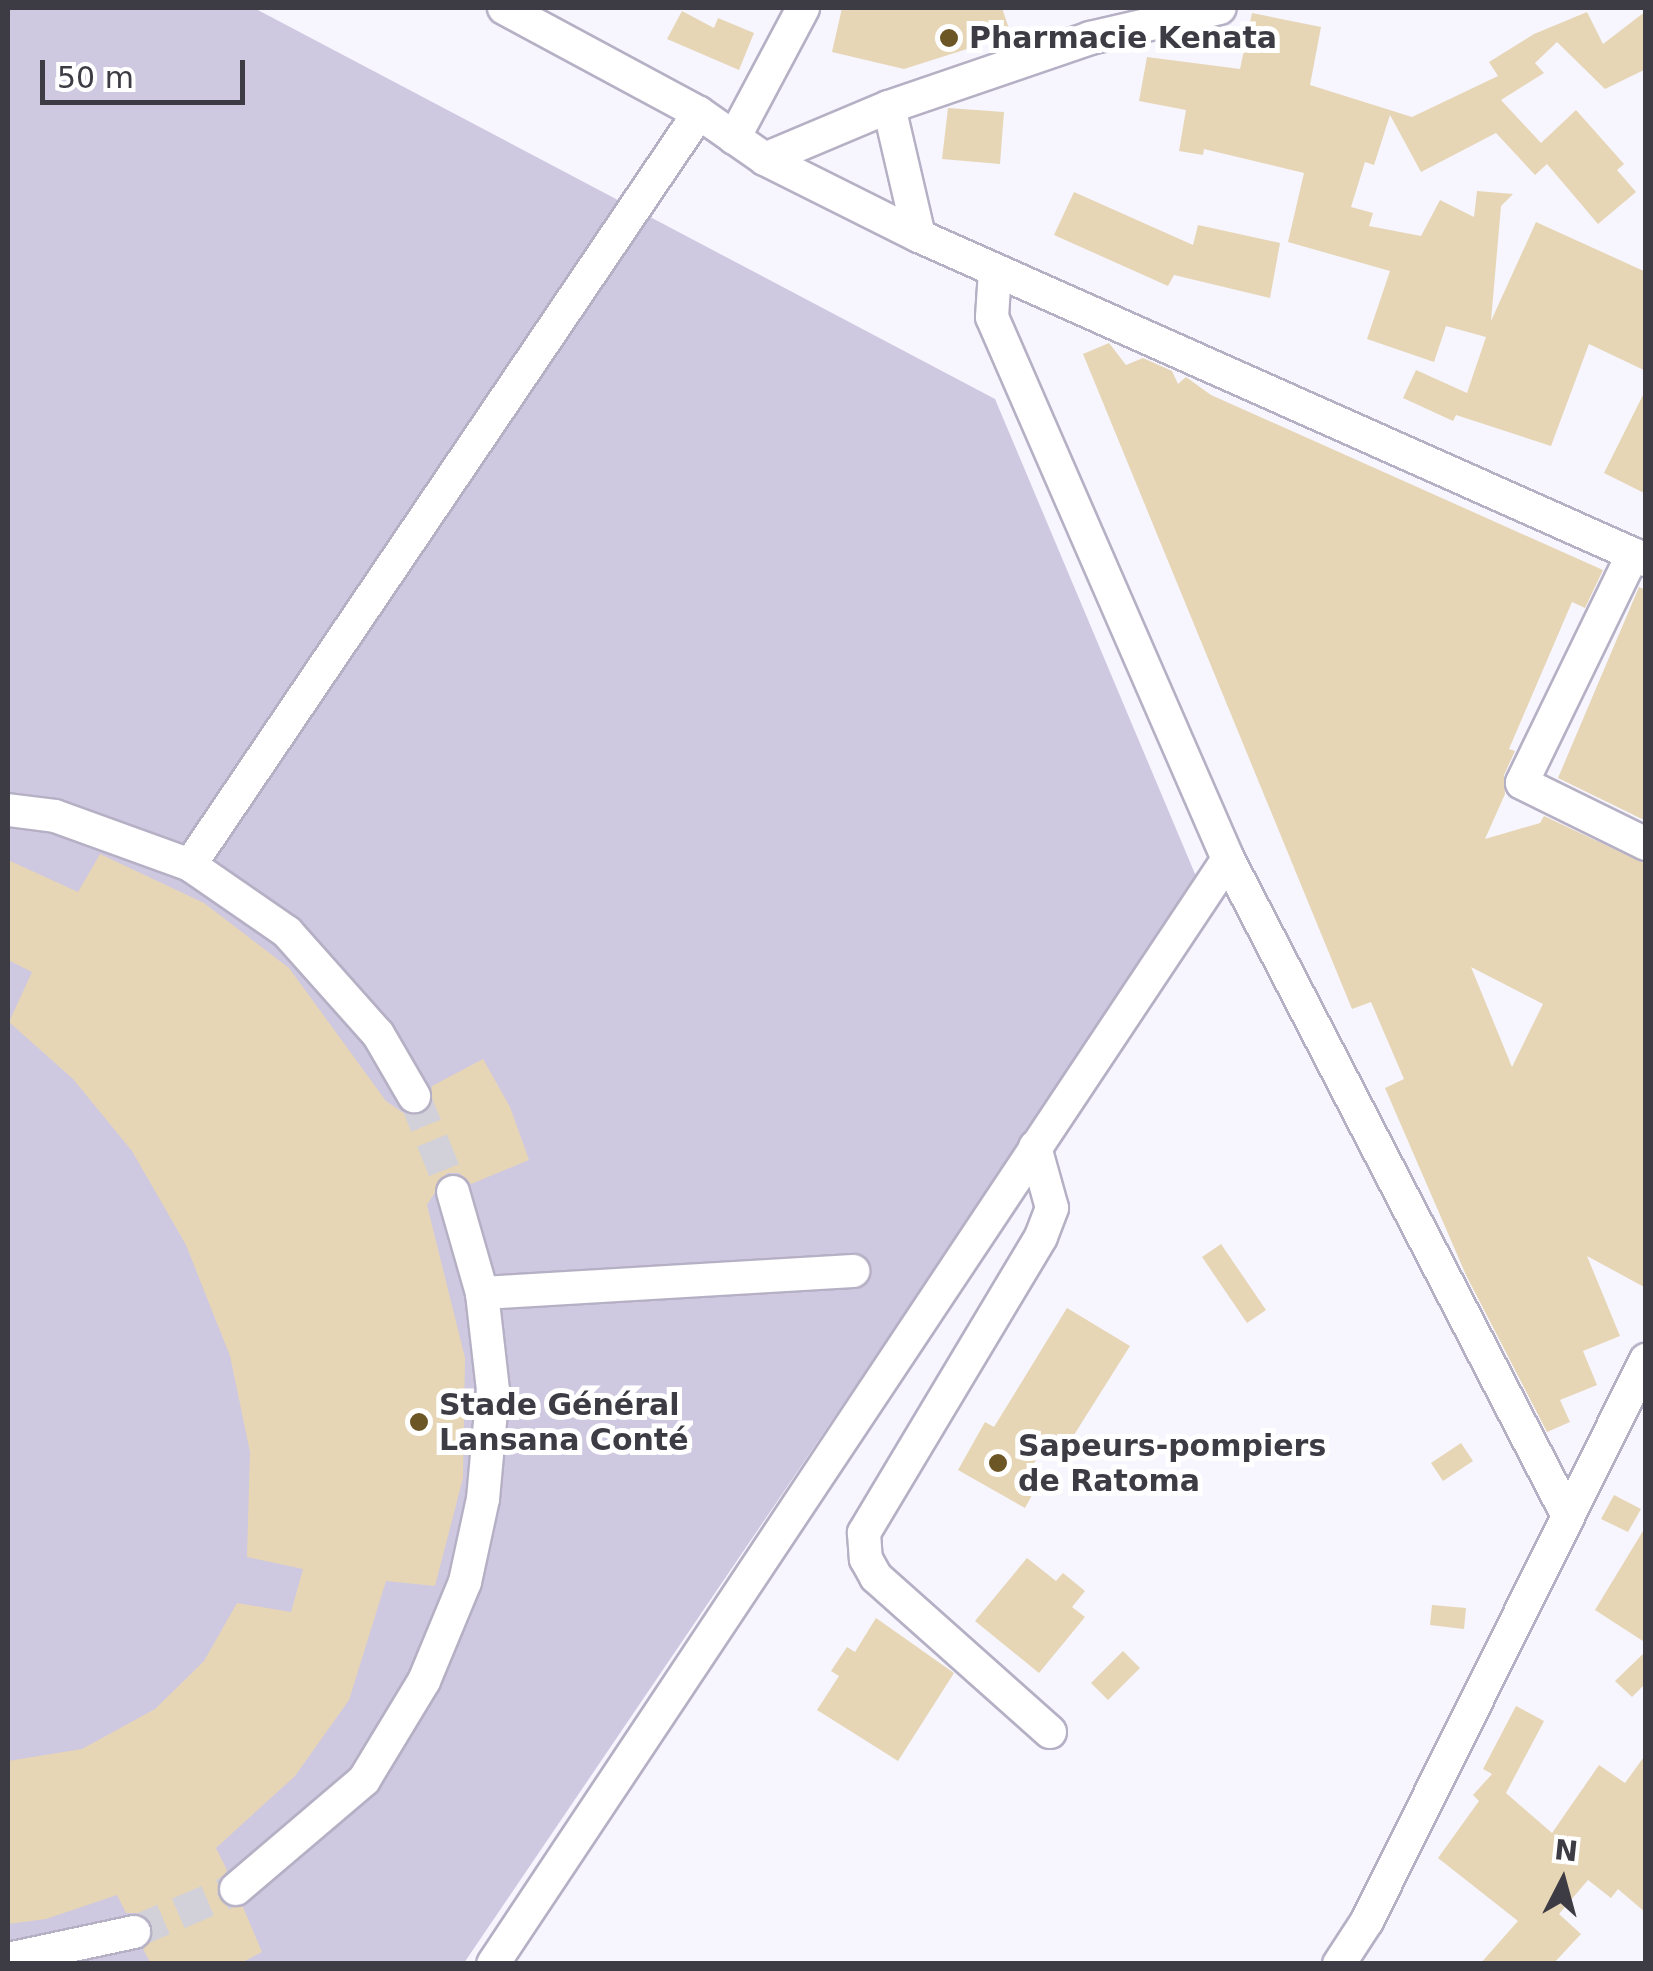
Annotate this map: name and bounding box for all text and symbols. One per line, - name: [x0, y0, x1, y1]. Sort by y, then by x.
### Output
- place label: Pharmacie Kenata: [969, 20, 1277, 56]
- marker: Pharmacie Kenata: [938, 27, 960, 49]
- scale bar: [45, 40, 250, 102]
- text: 50 m: [57, 60, 134, 95]
- place label: Stade Général Lansana Conté: [439, 1387, 689, 1458]
- marker: Stade Général Lansana Conté: [408, 1411, 430, 1433]
- place label: Sapeurs-pompiers de Ratoma: [1018, 1428, 1326, 1498]
- marker: Sapeurs-pompiers de Ratoma: [987, 1452, 1009, 1474]
- north arrow: [1513, 1831, 1613, 1931]
- text: N: [1553, 1833, 1580, 1868]

